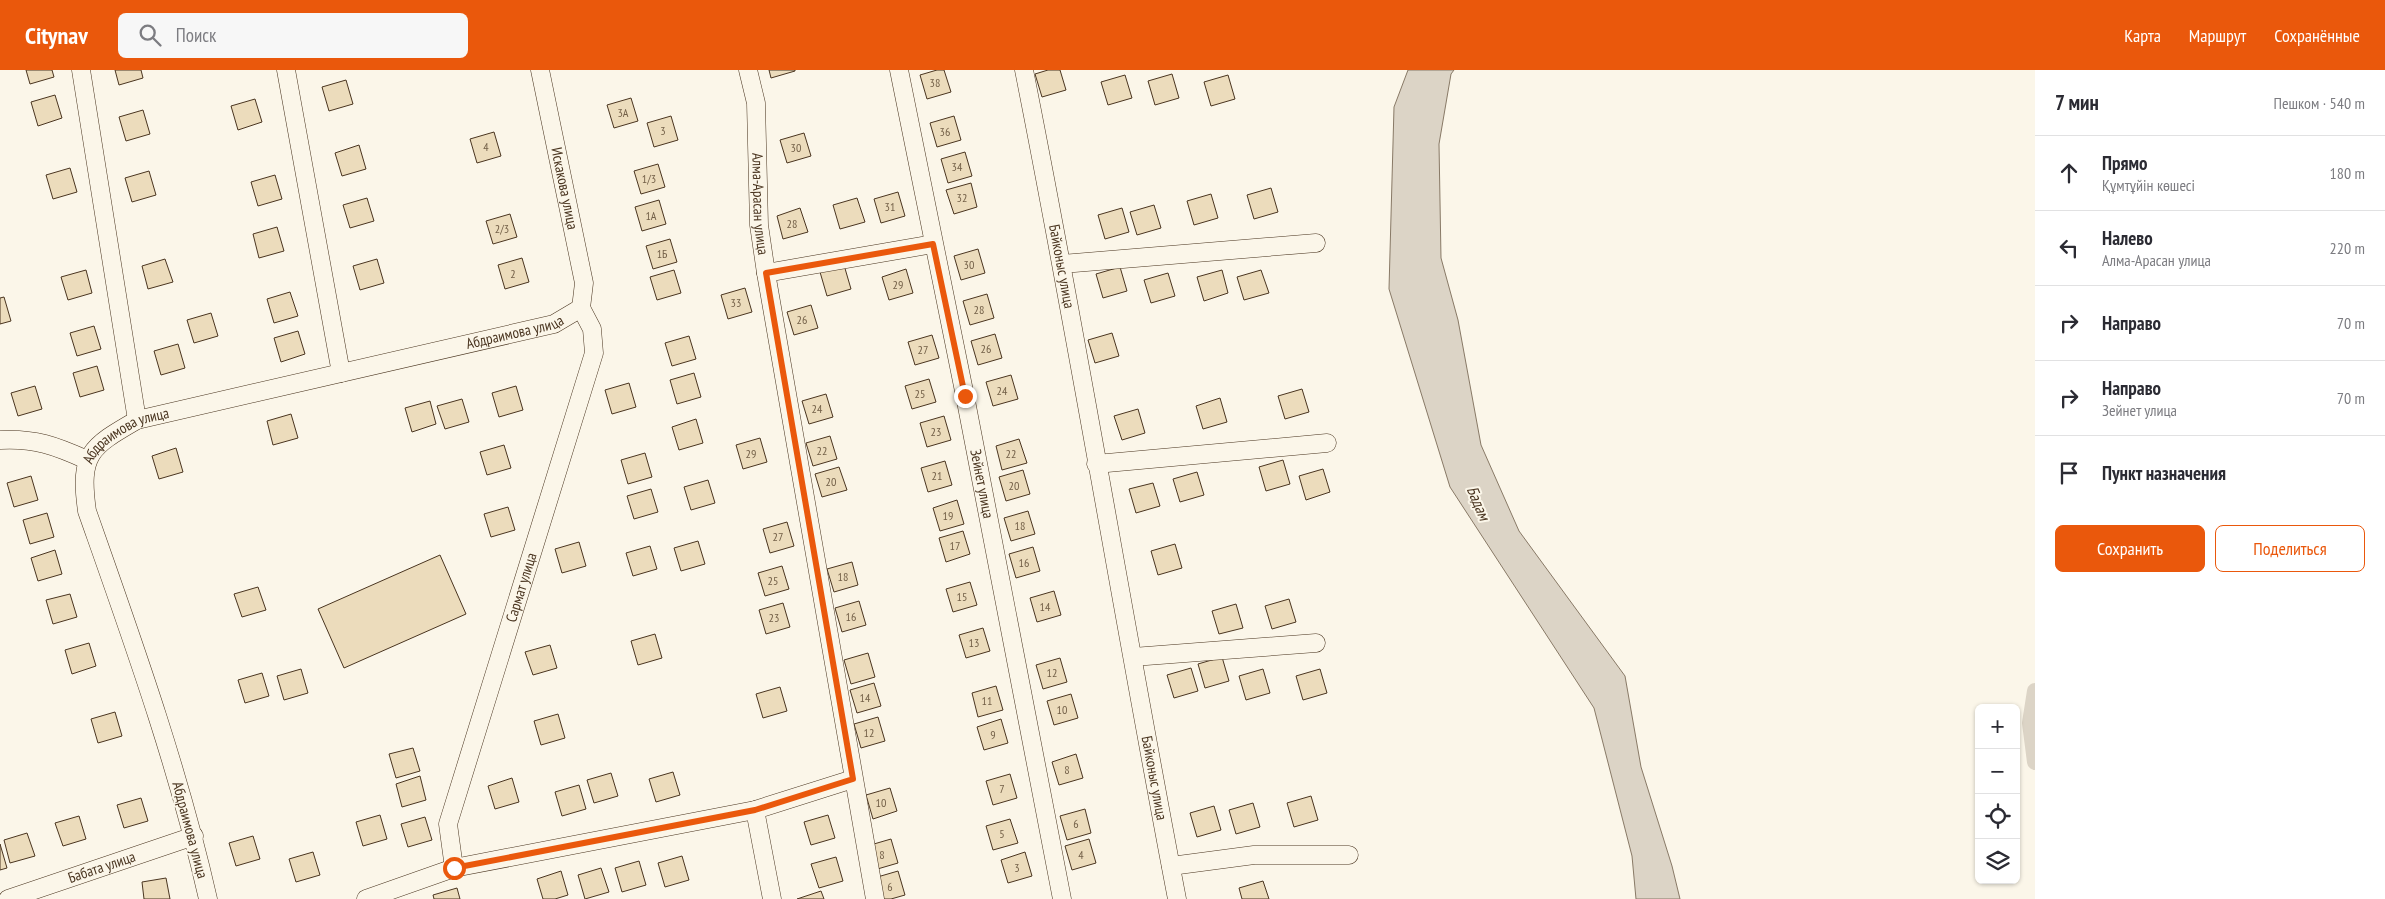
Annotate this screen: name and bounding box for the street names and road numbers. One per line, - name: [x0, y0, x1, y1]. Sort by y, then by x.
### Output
- street label: Искакова улица: [547, 146, 583, 231]
- street label: Алма-Арасан улица: [748, 153, 773, 256]
- street label: Байконыс улица: [1045, 223, 1079, 310]
- street label: Абдраимова улица: [464, 310, 567, 353]
- street label: Абдраимова улица: [78, 403, 171, 466]
- street label: Зейнет улица: [966, 447, 998, 520]
- street label: Сармат улица: [501, 550, 541, 624]
- street label: Байконыс улица: [1138, 734, 1172, 822]
- street label: Абдраимова улица: [168, 779, 213, 880]
- street label: Бабата улица: [65, 847, 138, 887]

